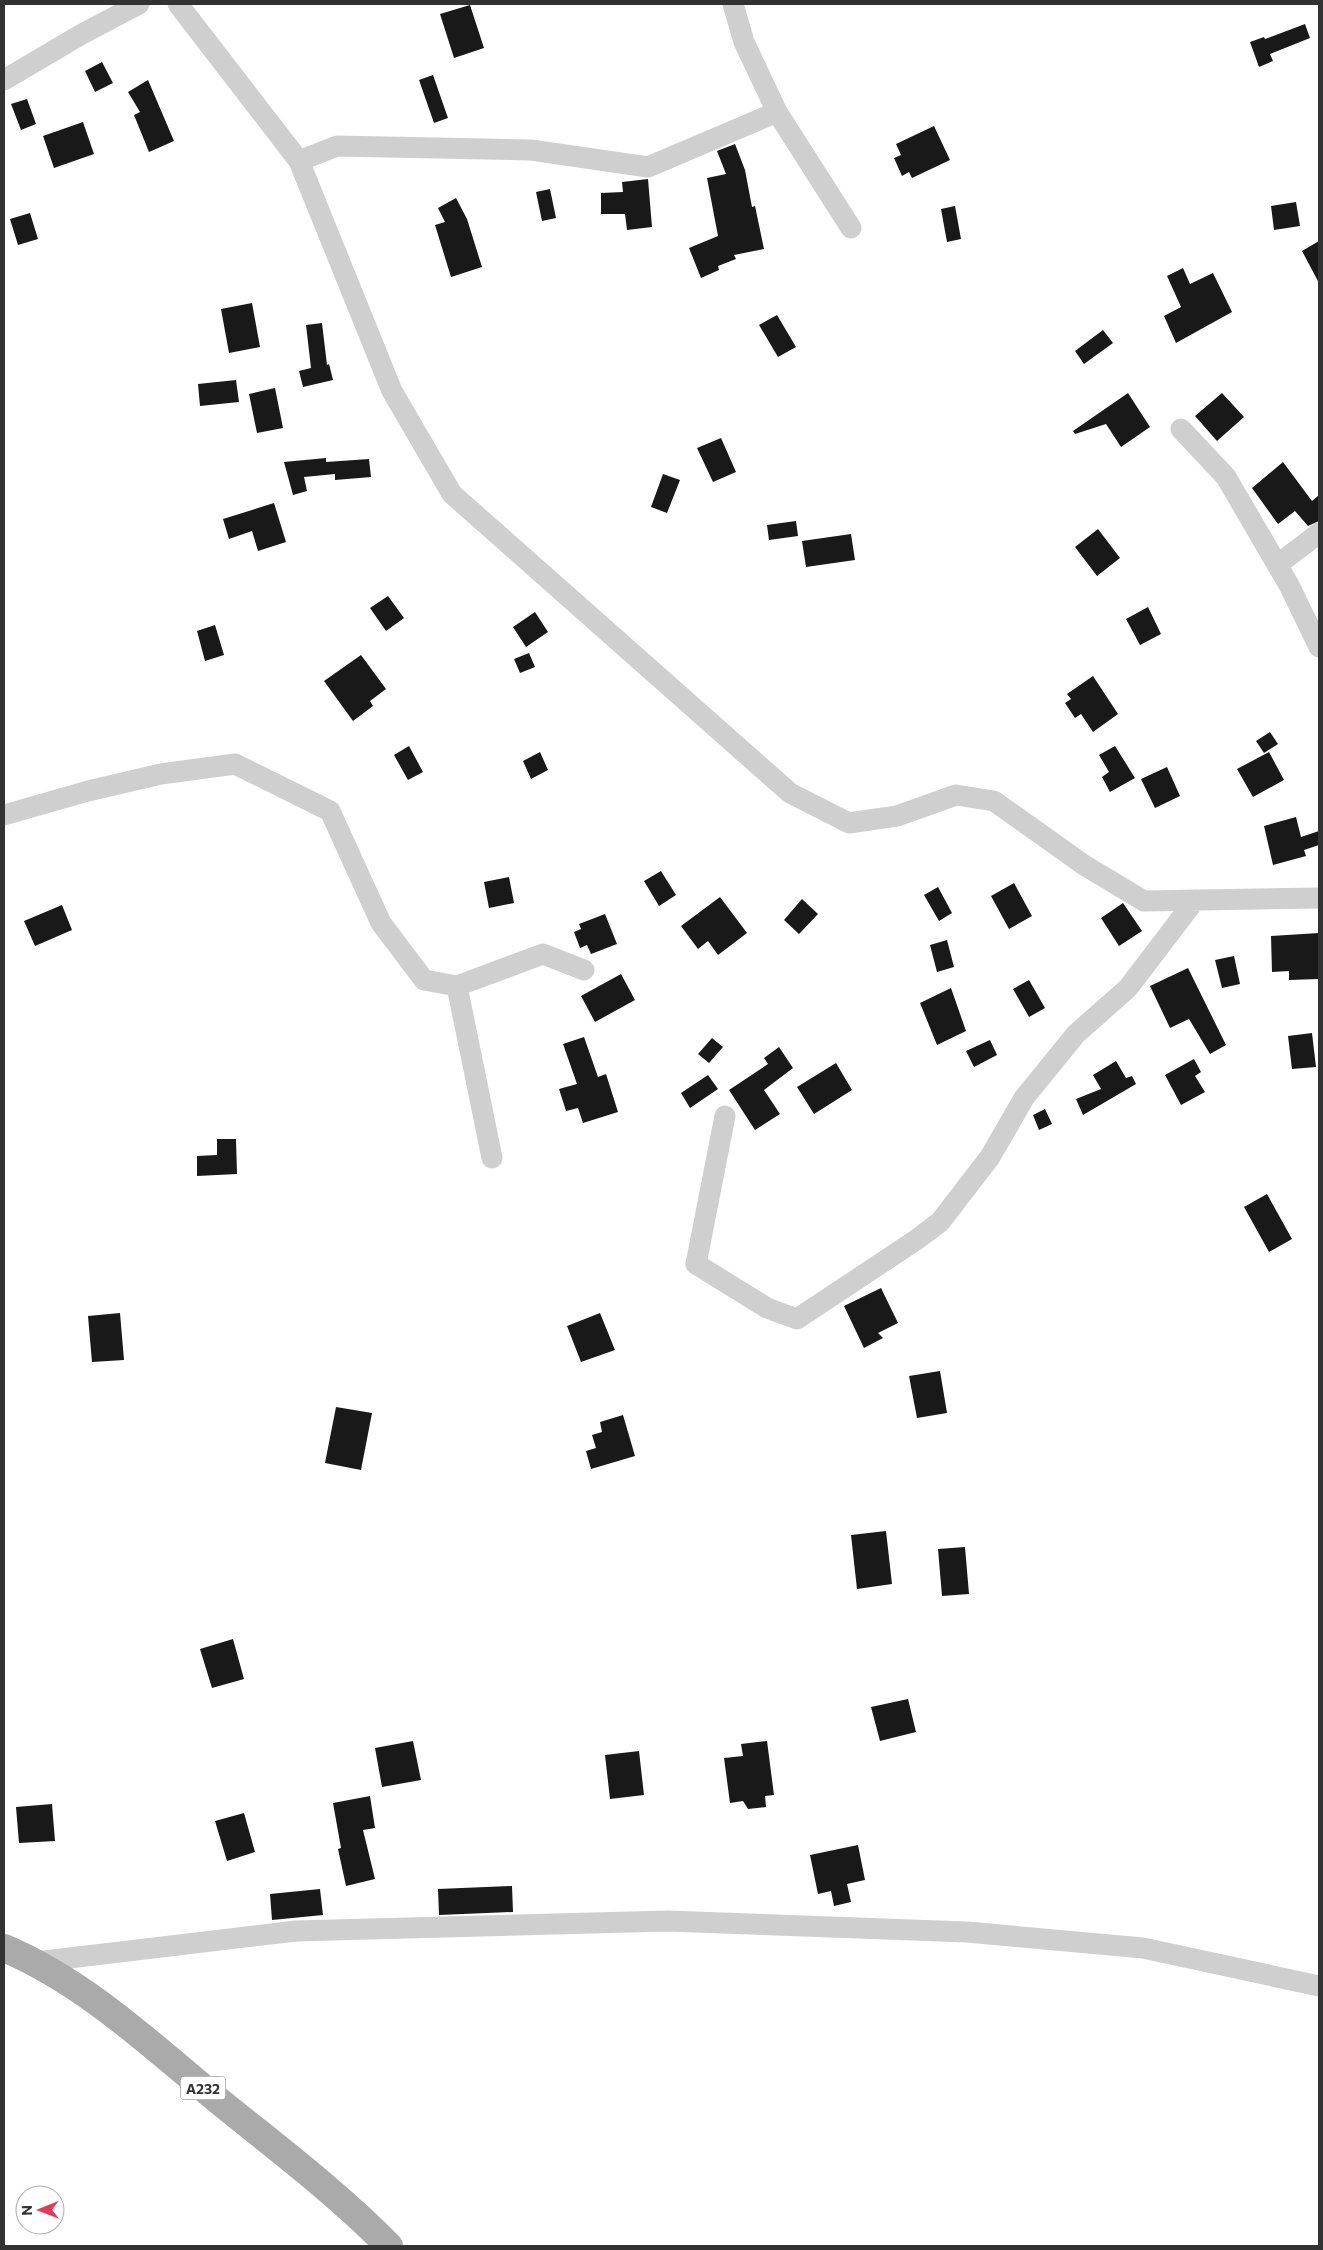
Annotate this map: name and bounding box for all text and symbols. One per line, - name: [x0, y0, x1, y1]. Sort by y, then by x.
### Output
- road number: A232: [180, 2076, 226, 2100]
- north arrow: [15, 2185, 65, 2235]
- text: N: [18, 2205, 35, 2216]

